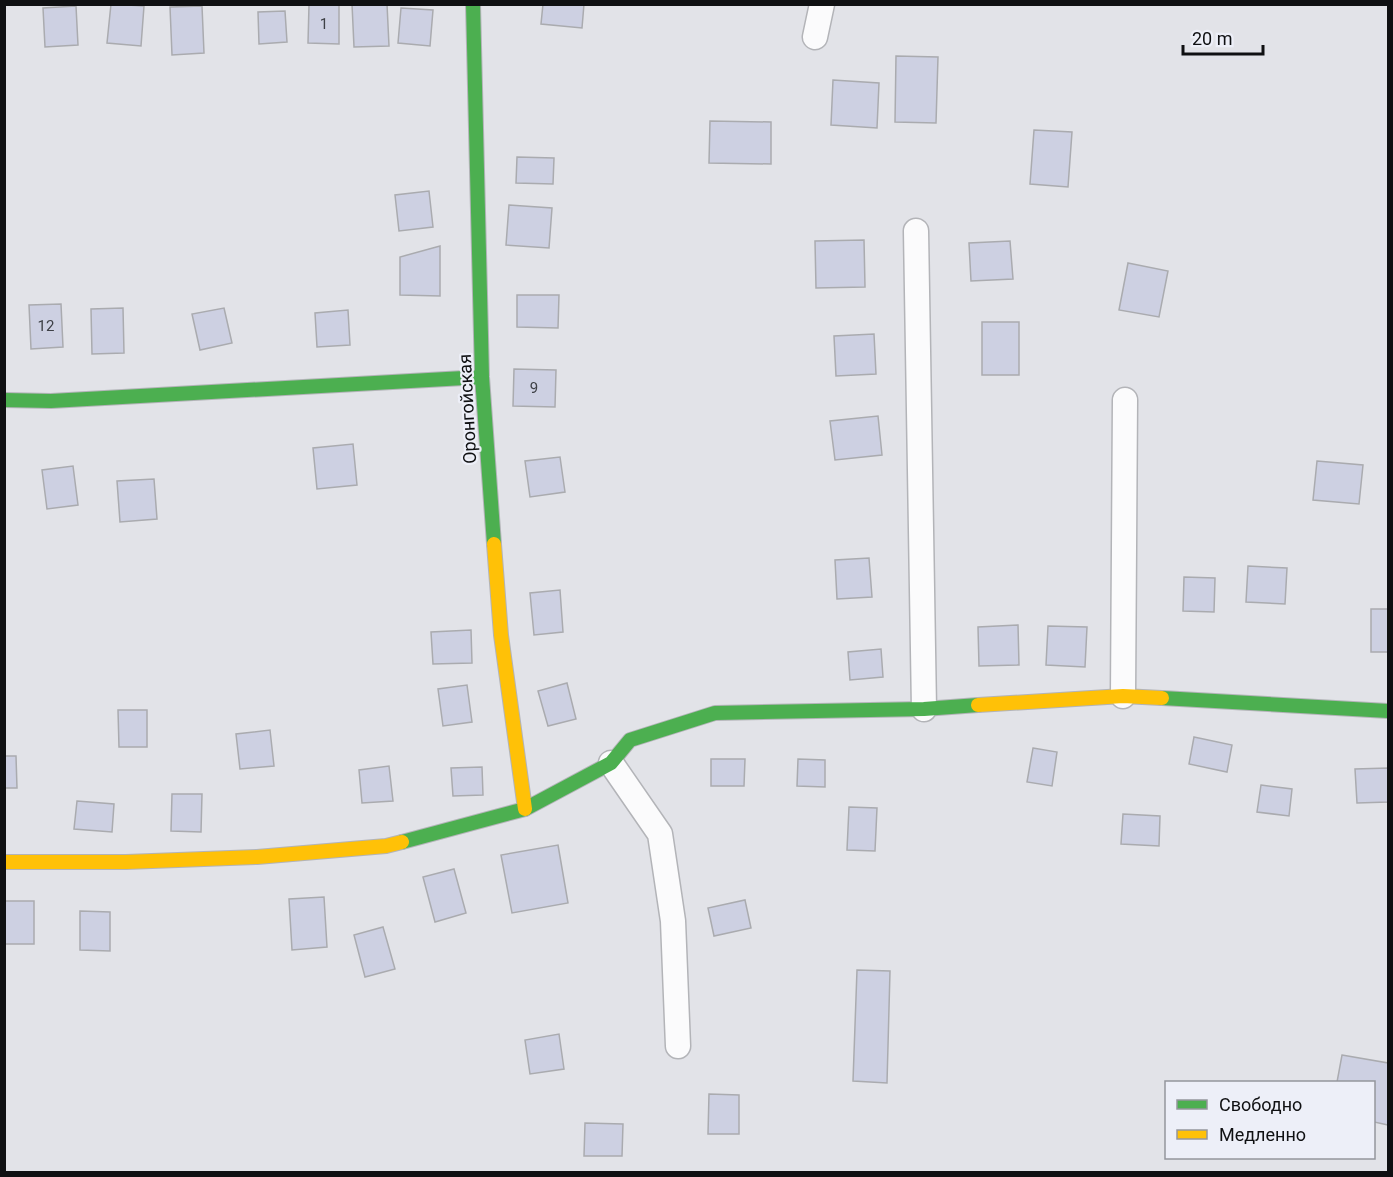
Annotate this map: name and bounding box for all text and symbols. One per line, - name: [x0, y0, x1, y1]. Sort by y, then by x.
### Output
- house number: 1: [320, 15, 328, 33]
- scale bar: [1183, 18, 1262, 56]
- text: 20 m: [1192, 28, 1232, 49]
- house number: 12: [38, 317, 54, 335]
- street label: Оронгойская: [454, 354, 480, 464]
- house number: 9: [530, 379, 538, 397]
- legend: [1165, 1081, 1375, 1159]
- text: Свободно: [1219, 1094, 1302, 1115]
- text: Медленно: [1219, 1124, 1306, 1145]

